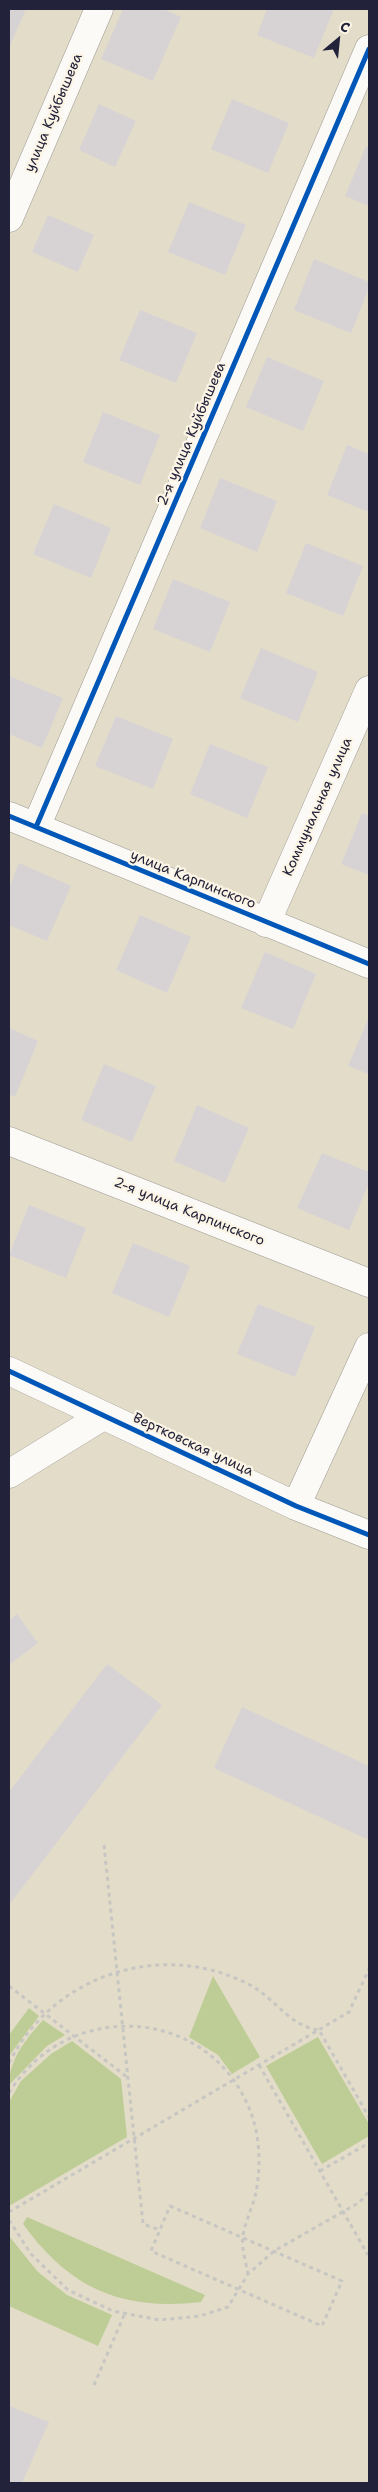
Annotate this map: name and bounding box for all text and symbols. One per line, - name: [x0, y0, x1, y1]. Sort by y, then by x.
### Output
- north arrow: [313, 15, 363, 65]
- text: С: [337, 17, 353, 37]
- street label: улица Куйбышева: [21, 51, 87, 175]
- street label: 2-я улица Куйбышева: [154, 360, 230, 508]
- street label: Коммунальная улица: [280, 735, 356, 879]
- street label: улица Карпинского: [128, 847, 258, 913]
- street label: 2-я улица Карпинского: [111, 1174, 267, 1250]
- street label: Вертковская улица: [130, 1410, 256, 1480]

